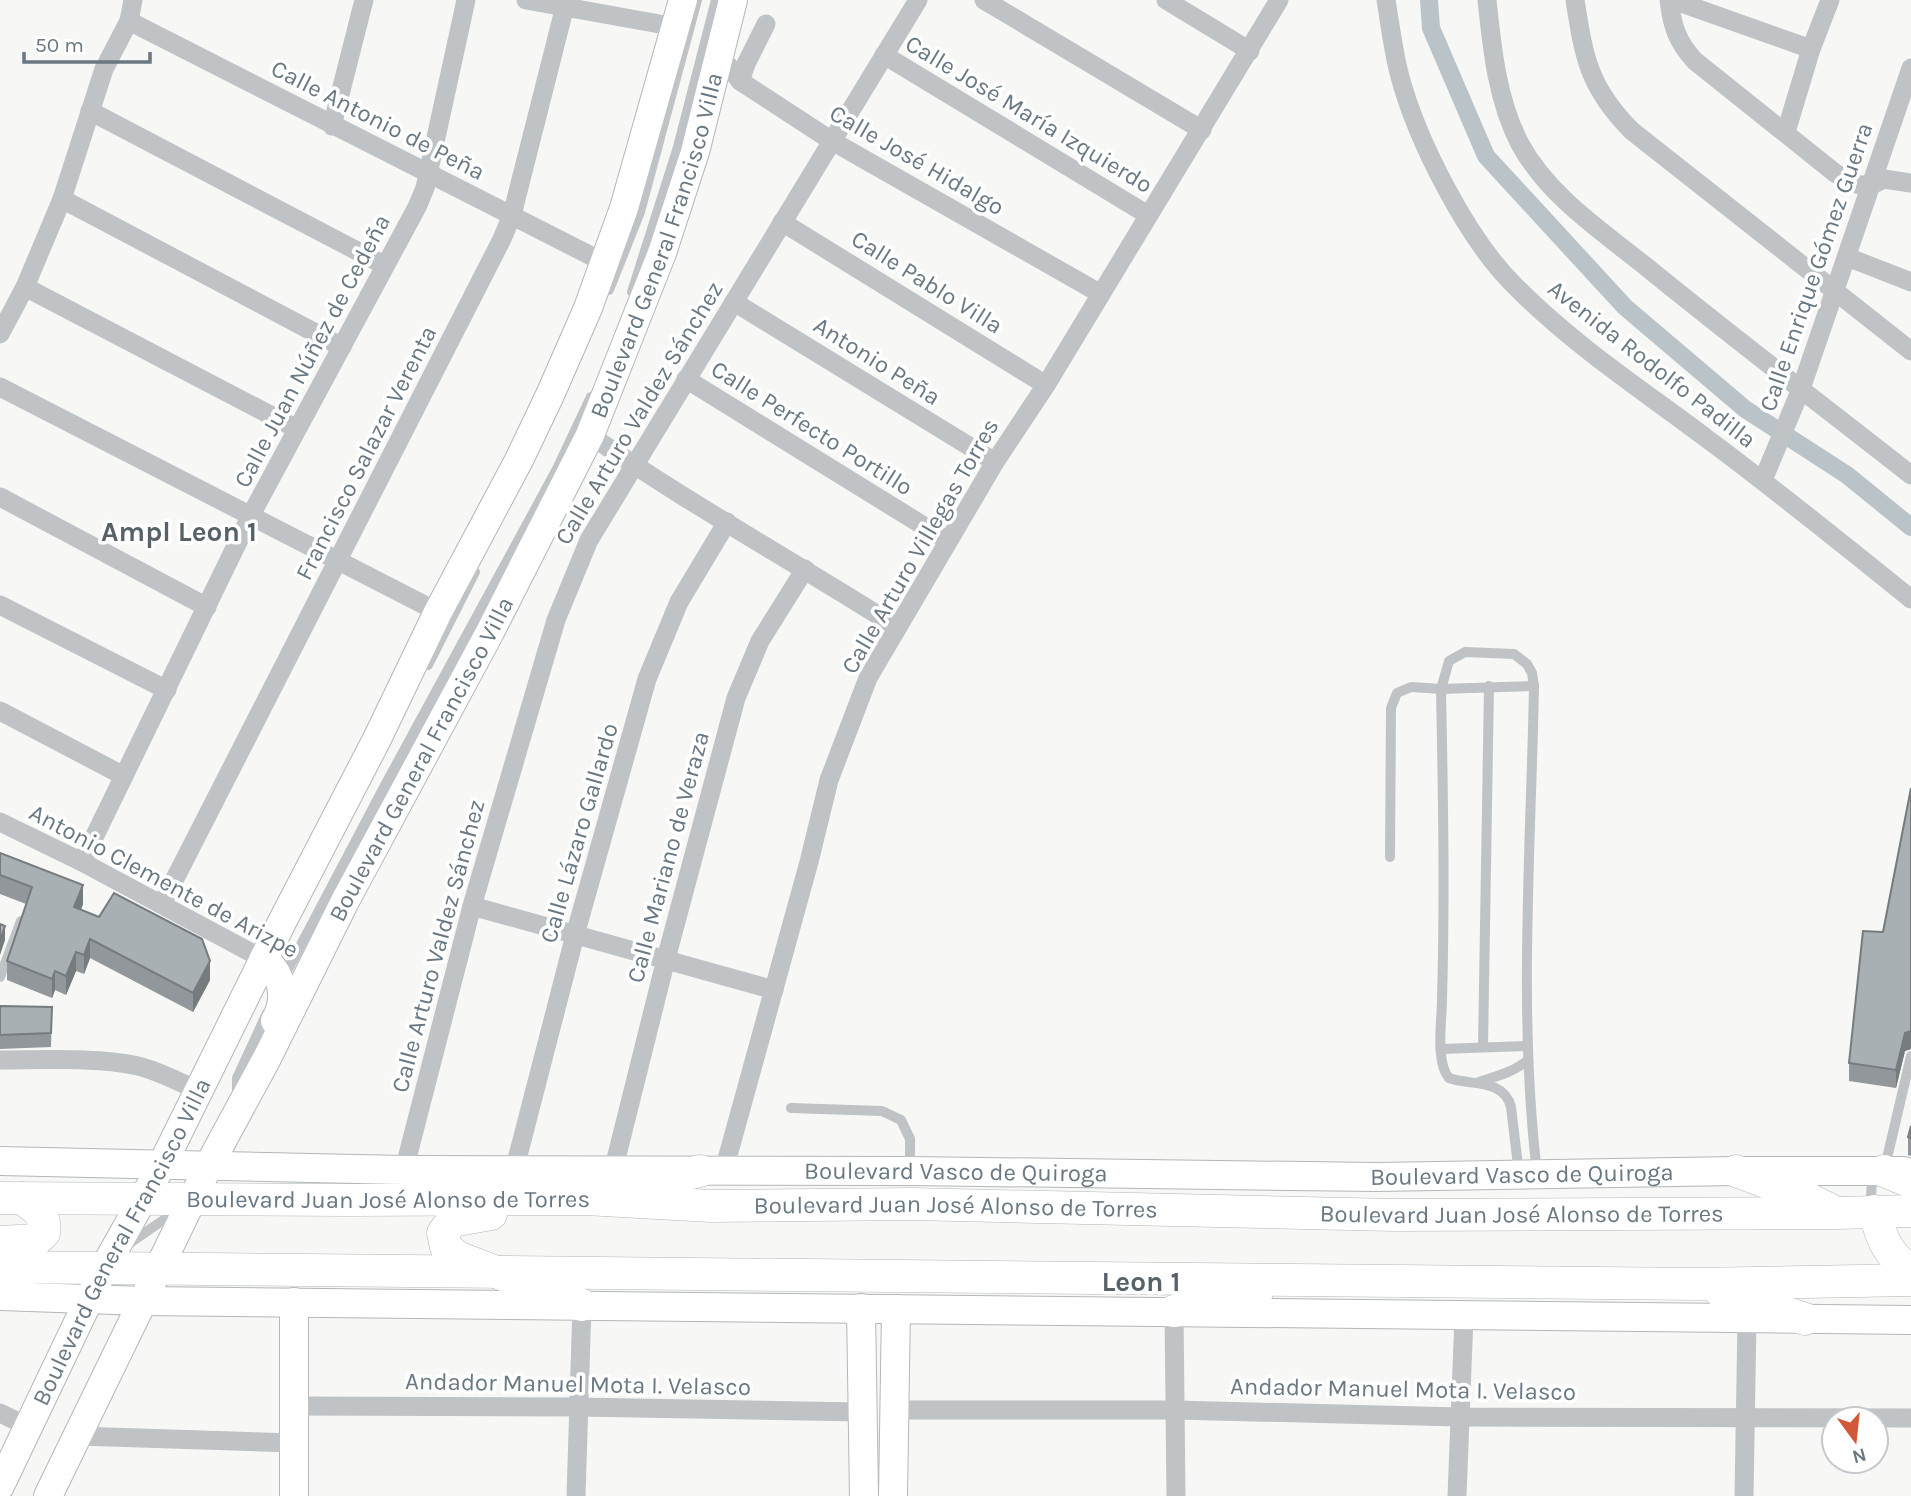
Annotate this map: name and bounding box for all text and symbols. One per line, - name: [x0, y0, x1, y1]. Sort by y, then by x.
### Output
- scale bar: [24, 21, 150, 65]
- street label: Calle José María Izquierdo: [900, 29, 1158, 199]
- text: 50 m: [35, 33, 84, 57]
- street label: Calle Antonio de Peña: [267, 54, 489, 186]
- street label: Boulevard General Francisco Villa: [584, 70, 728, 422]
- street label: Calle José Hidalgo: [825, 99, 1009, 221]
- street label: Calle Enrique Gómez Guerra: [1753, 119, 1879, 415]
- street label: Calle Juan Núñez de Cedeña: [228, 210, 396, 492]
- street label: Calle Pablo Villa: [846, 224, 1008, 340]
- street label: Avenida Rodolfo Padilla: [1543, 274, 1761, 454]
- street label: Calle Arturo Valdez Sánchez: [549, 276, 729, 550]
- street label: Antonio Peña: [808, 311, 946, 411]
- street label: Francisco Salazar Verenta: [290, 321, 442, 585]
- street label: Calle Perfecto Portillo: [706, 355, 918, 501]
- street label: Calle Arturo Villegas Torres: [835, 413, 1005, 679]
- district label: Ampl Leon 1: [101, 515, 257, 548]
- street label: Boulevard General Francisco Villa: [323, 592, 519, 926]
- street label: Calle Lázaro Gallardo: [534, 720, 624, 946]
- street label: Calle Mariano de Veraza: [621, 728, 715, 986]
- street label: Calle Arturo Valdez Sánchez: [385, 797, 491, 1095]
- street label: Antonio Clemente de Arizpe: [25, 798, 303, 964]
- street label: Boulevard General Francisco Villa: [26, 1073, 217, 1410]
- street label: Boulevard Vasco de Quiroga: [804, 1157, 1108, 1188]
- street label: Boulevard Vasco de Quiroga: [1370, 1158, 1674, 1191]
- street label: Boulevard Juan José Alonso de Torres: [186, 1185, 590, 1214]
- street label: Boulevard Juan José Alonso de Torres: [754, 1190, 1158, 1224]
- street label: Boulevard Juan José Alonso de Torres: [1319, 1199, 1724, 1229]
- district label: Leon 1: [1101, 1265, 1181, 1298]
- street label: Andador Manuel Mota I. Velasco: [405, 1367, 751, 1401]
- street label: Andador Manuel Mota I. Velasco: [1230, 1372, 1576, 1406]
- north arrow: [1820, 1405, 1890, 1475]
- text: N: [1850, 1443, 1869, 1468]

